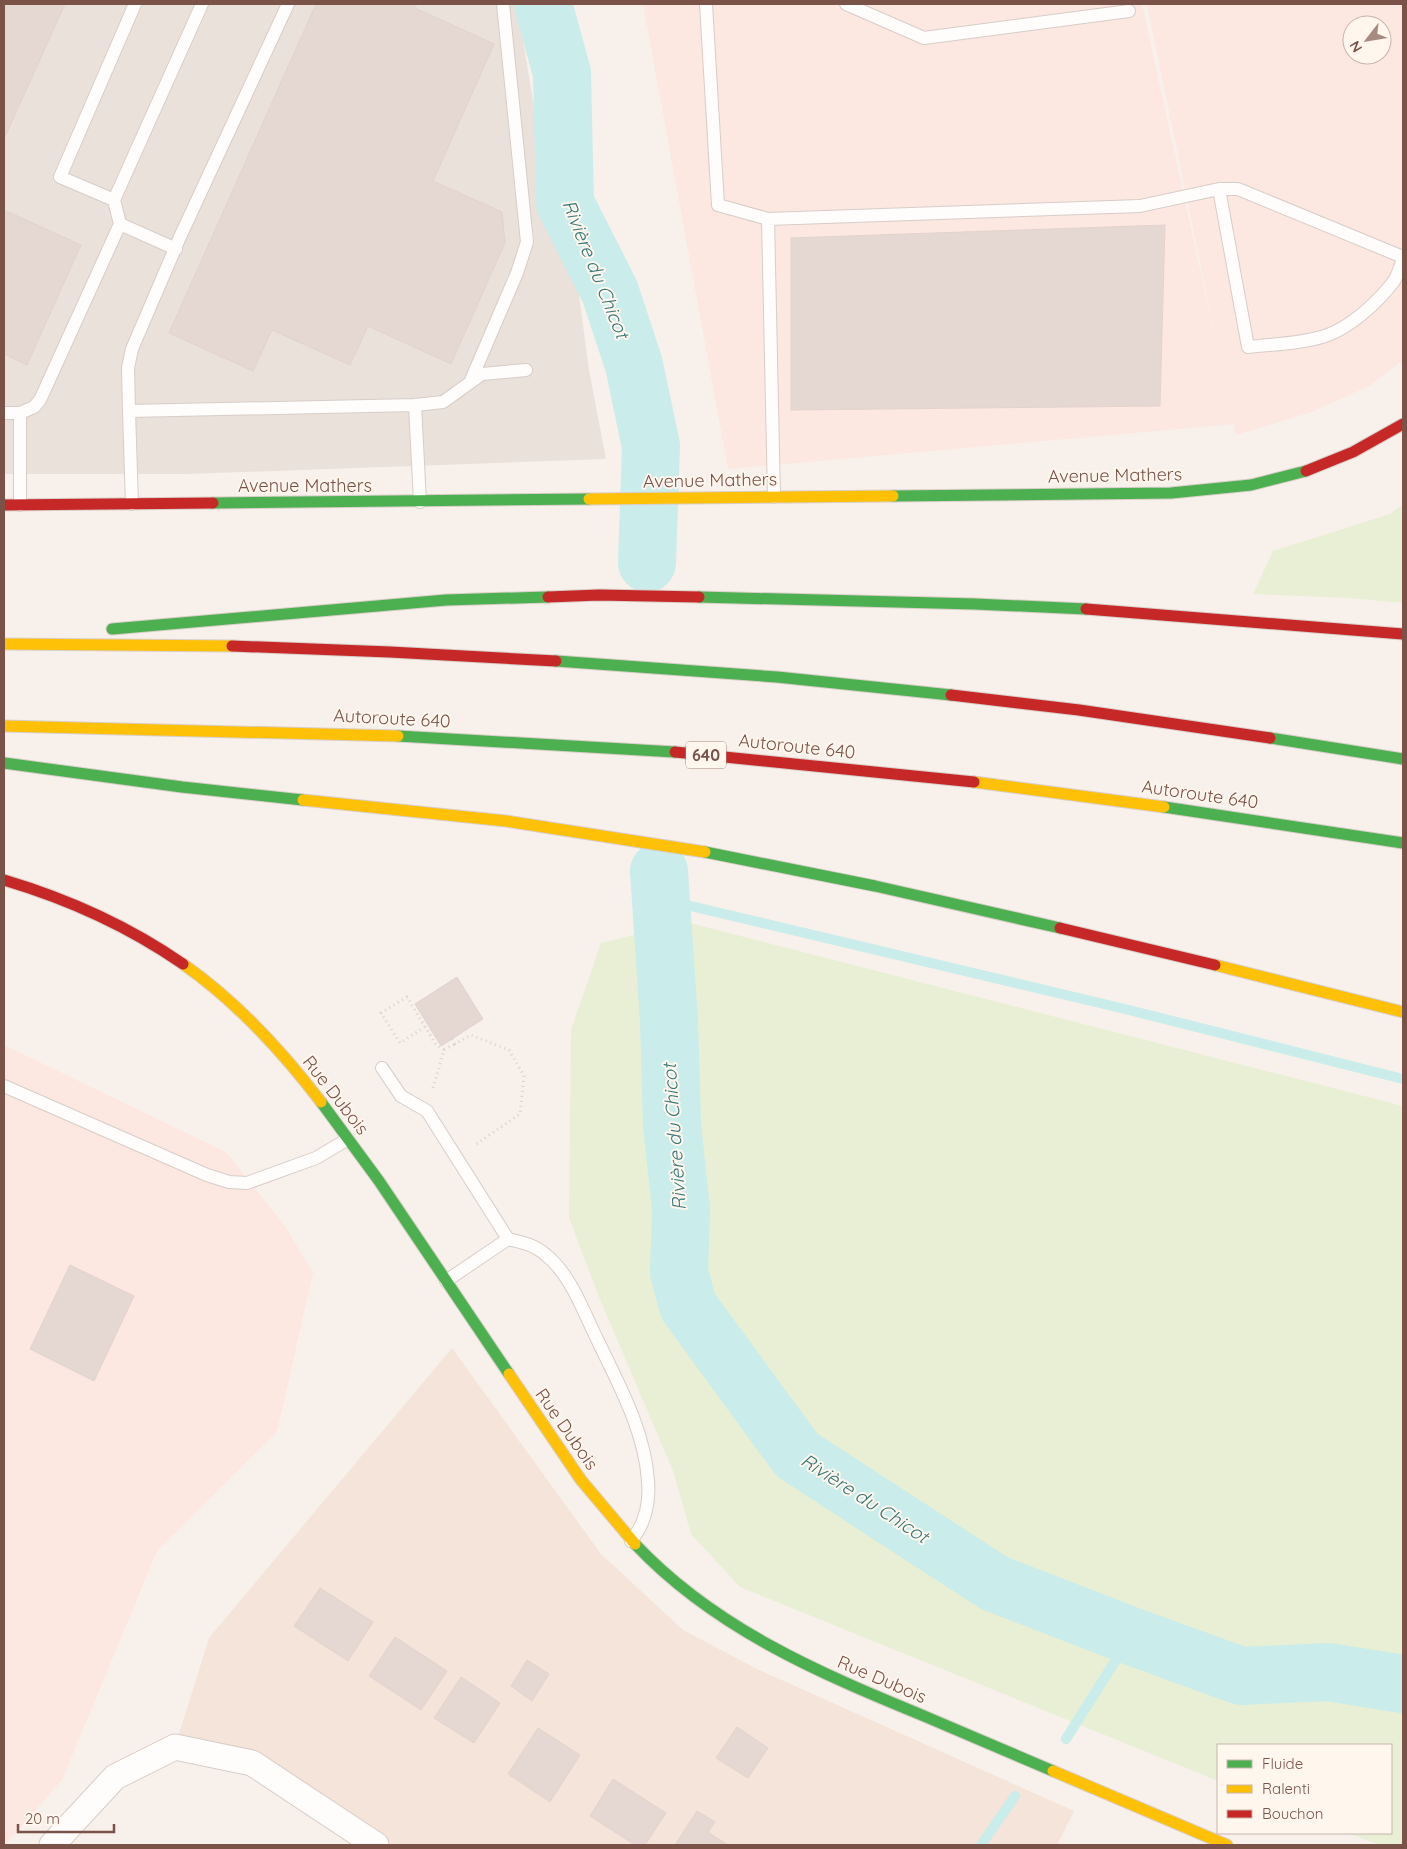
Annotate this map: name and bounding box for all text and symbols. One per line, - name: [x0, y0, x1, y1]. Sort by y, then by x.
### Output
- north arrow: [1342, 15, 1392, 65]
- text: N: [1345, 38, 1366, 56]
- water label: Rivière du Chicot: [557, 196, 636, 344]
- street label: Avenue Mathers: [1048, 462, 1182, 488]
- street label: Avenue Mathers: [643, 467, 777, 493]
- street label: Avenue Mathers: [238, 474, 372, 497]
- street label: Autoroute 640: [333, 703, 451, 733]
- street label: Autoroute 640: [737, 728, 857, 764]
- road number: 640: [686, 742, 726, 768]
- street label: Autoroute 640: [1140, 774, 1260, 814]
- street label: Rue Dubois: [298, 1051, 374, 1139]
- water label: Rivière du Chicot: [657, 1060, 691, 1211]
- street label: Rue Dubois: [530, 1384, 604, 1474]
- water label: Rivière du Chicot: [797, 1448, 935, 1550]
- street label: Rue Dubois: [834, 1650, 930, 1708]
- legend: [1217, 1744, 1392, 1834]
- text: Fluide: [1262, 1754, 1303, 1773]
- text: Ralenti: [1262, 1779, 1310, 1798]
- scale bar: [18, 1802, 114, 1834]
- text: Bouchon: [1262, 1804, 1323, 1823]
- text: 20 m: [25, 1809, 60, 1828]

